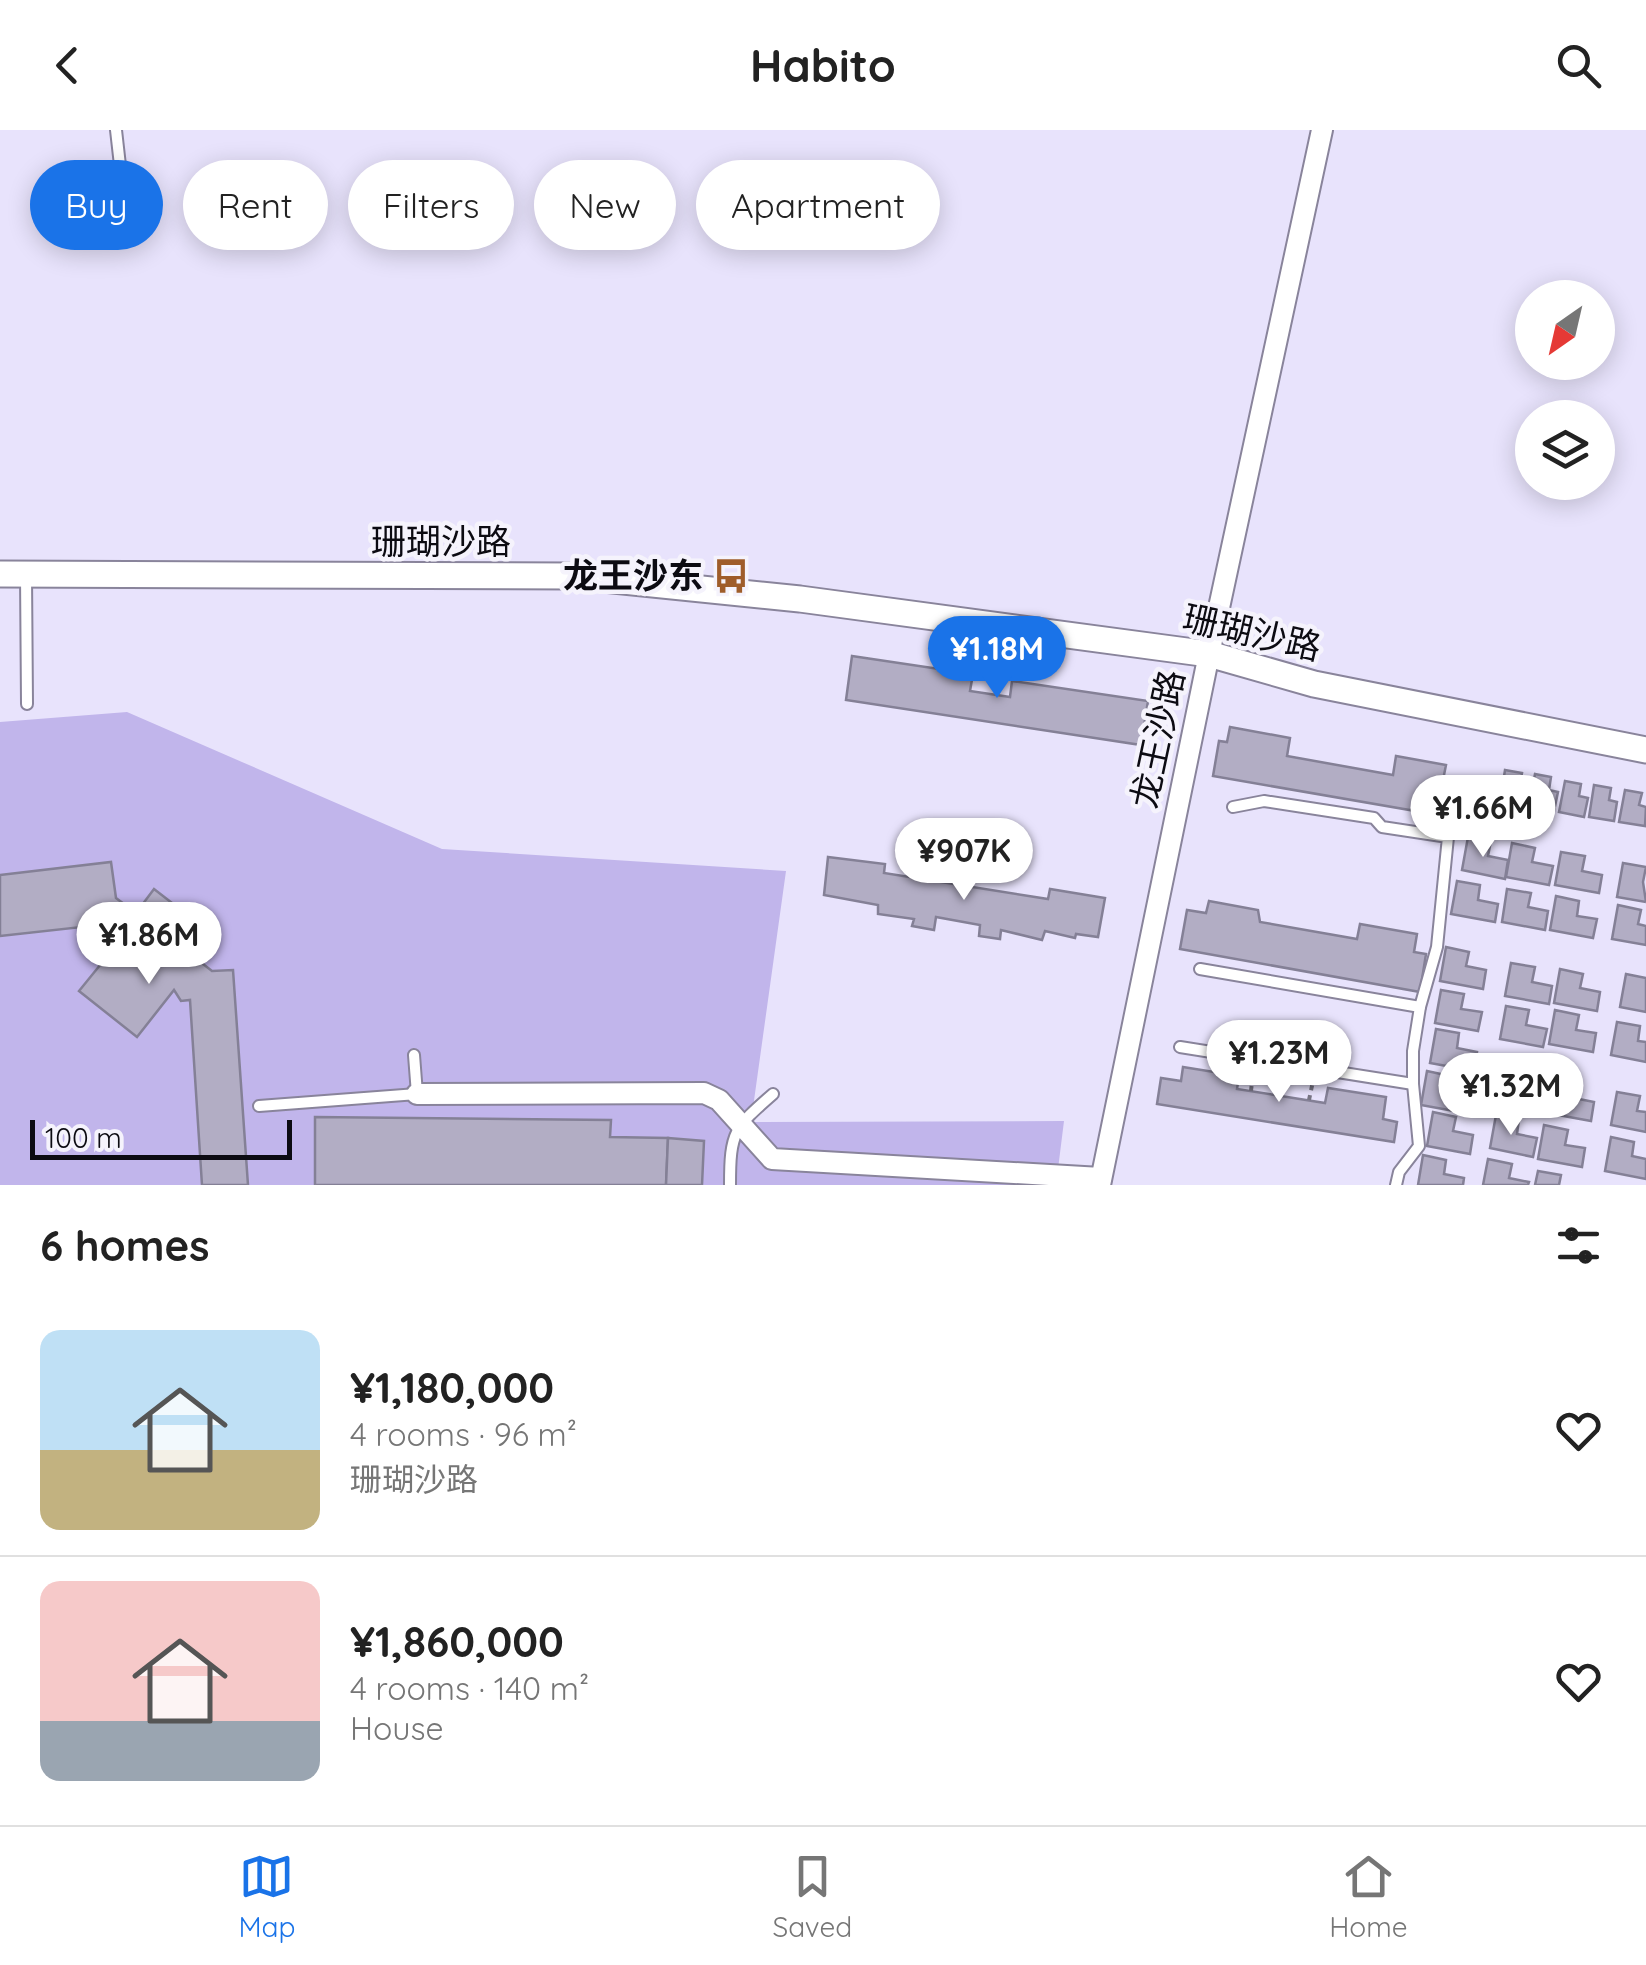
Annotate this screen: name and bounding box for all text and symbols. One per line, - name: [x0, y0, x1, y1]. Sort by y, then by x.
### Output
- text: Habito: [750, 37, 896, 93]
- icon: back: [40, 38, 95, 93]
- icon: search: [1551, 38, 1606, 93]
- chip: Buy: [30, 160, 163, 250]
- chip: Rent: [183, 160, 328, 250]
- chip: Filters: [348, 160, 514, 250]
- chip: New: [534, 160, 676, 250]
- chip: Apartment: [696, 160, 940, 250]
- north arrow: [1515, 280, 1615, 380]
- map controls: [1515, 280, 1615, 500]
- button: layers: [1515, 400, 1615, 500]
- street label: 珊瑚沙路: [371, 519, 511, 563]
- place label: 龙王沙东: [563, 553, 703, 597]
- bus stop icon: 龙王沙东: [712, 557, 750, 595]
- street label: 珊瑚沙路: [1179, 595, 1325, 669]
- pin: ¥1.18M: [916, 616, 1078, 701]
- text: ¥1.18M: [950, 628, 1044, 668]
- street label: 龙王沙路: [1121, 666, 1193, 812]
- pin: ¥1.66M: [1402, 775, 1564, 860]
- text: ¥1.66M: [1432, 787, 1534, 827]
- pin: ¥907K: [894, 818, 1034, 903]
- text: ¥907K: [917, 830, 1011, 870]
- pin: ¥1.86M: [68, 902, 230, 987]
- text: ¥1.86M: [99, 914, 199, 954]
- pin: ¥1.23M: [1198, 1020, 1360, 1105]
- text: ¥1.23M: [1228, 1032, 1330, 1072]
- pin: ¥1.32M: [1430, 1053, 1592, 1138]
- text: ¥1.32M: [1460, 1065, 1562, 1105]
- scale bar: [30, 1115, 292, 1160]
- text: 100 m: [45, 1120, 122, 1155]
- icon: filters: [1551, 1218, 1606, 1273]
- text: 6 homes: [40, 1219, 210, 1272]
- text: ¥1,180,000: [350, 1361, 554, 1414]
- icon: home: [120, 1370, 240, 1490]
- icon: heart: [1551, 1403, 1606, 1458]
- text: 4 rooms · 96 m²: [350, 1414, 577, 1454]
- text: 珊瑚沙路: [350, 1459, 478, 1499]
- text: ¥1,860,000: [350, 1615, 564, 1668]
- icon: home: [120, 1621, 240, 1741]
- icon: heart: [1551, 1654, 1606, 1709]
- text: 4 rooms · 140 m²: [350, 1668, 589, 1708]
- text: House: [350, 1708, 444, 1748]
- tab: Map: [238, 1849, 296, 1944]
- tab: Saved: [772, 1849, 852, 1944]
- tab: Home: [1329, 1849, 1408, 1944]

